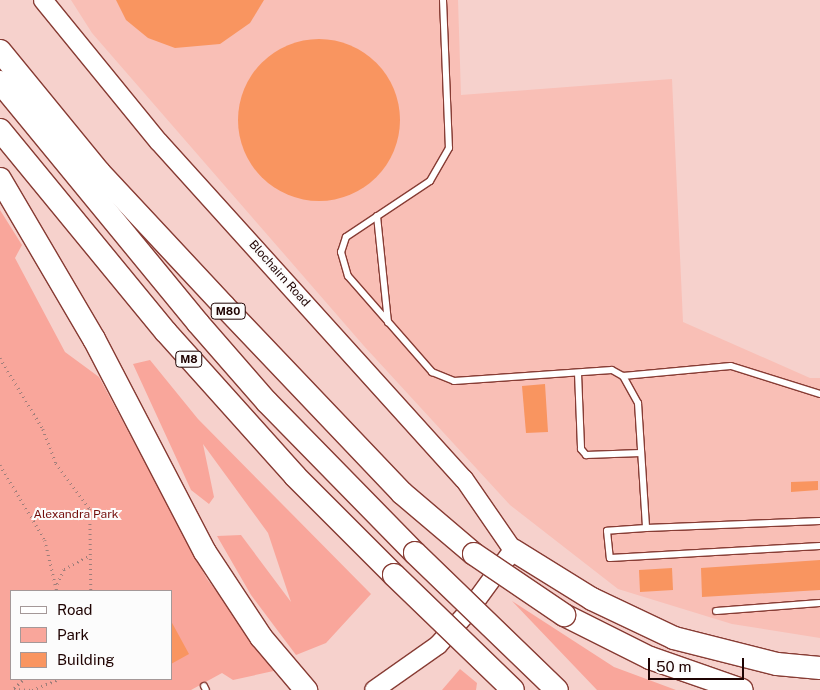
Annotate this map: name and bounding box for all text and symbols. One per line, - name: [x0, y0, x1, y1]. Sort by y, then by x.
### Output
- street label: Blochairn Road: [245, 238, 313, 310]
- road number: M80: [210, 302, 246, 320]
- road number: M8: [175, 350, 203, 368]
- park label: Alexandra Park: [33, 508, 119, 522]
- legend: [10, 590, 172, 680]
- text: Road: [57, 601, 93, 618]
- text: Park: [57, 626, 89, 643]
- scale bar: [650, 648, 746, 680]
- text: Building: [57, 651, 115, 668]
- text: 50 m: [656, 658, 691, 675]

